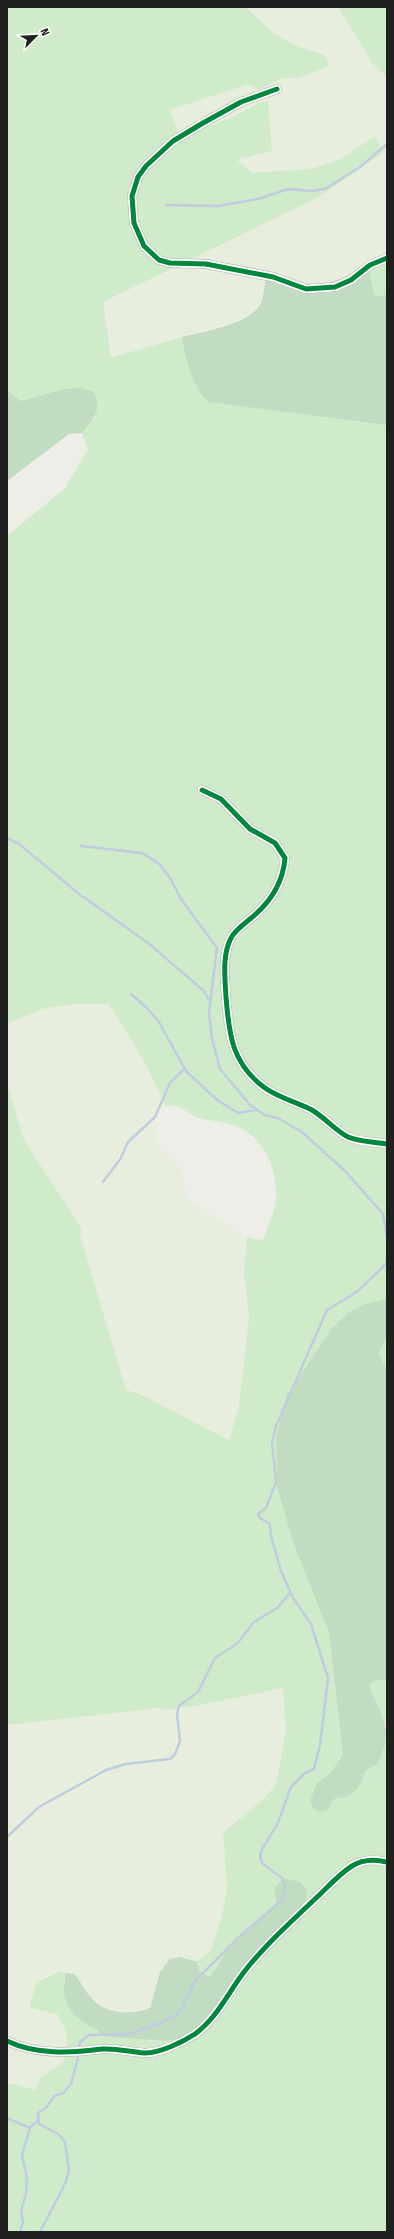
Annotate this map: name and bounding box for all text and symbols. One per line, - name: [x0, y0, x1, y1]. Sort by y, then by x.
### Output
- north arrow: [16, 16, 56, 56]
- text: N: [37, 26, 52, 38]

